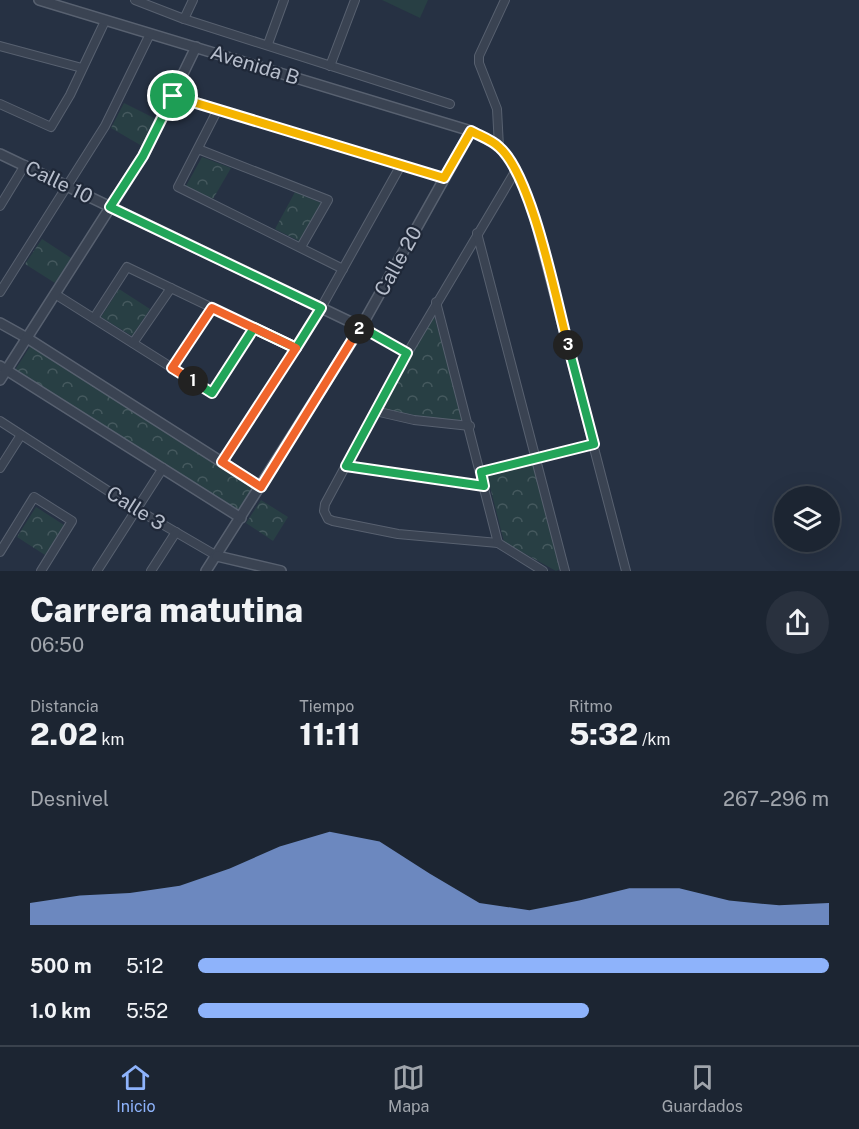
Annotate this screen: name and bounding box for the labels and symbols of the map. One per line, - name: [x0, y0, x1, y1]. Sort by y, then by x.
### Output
- street label: Avenida B: [208, 40, 302, 90]
- pin: [147, 70, 198, 121]
- street label: Calle 10: [21, 155, 97, 209]
- street label: Calle 20: [369, 222, 427, 300]
- pin: 2: [344, 314, 374, 344]
- pin: 3: [553, 330, 583, 360]
- pin: 1: [178, 366, 208, 396]
- street label: Calle 3: [102, 481, 170, 535]

